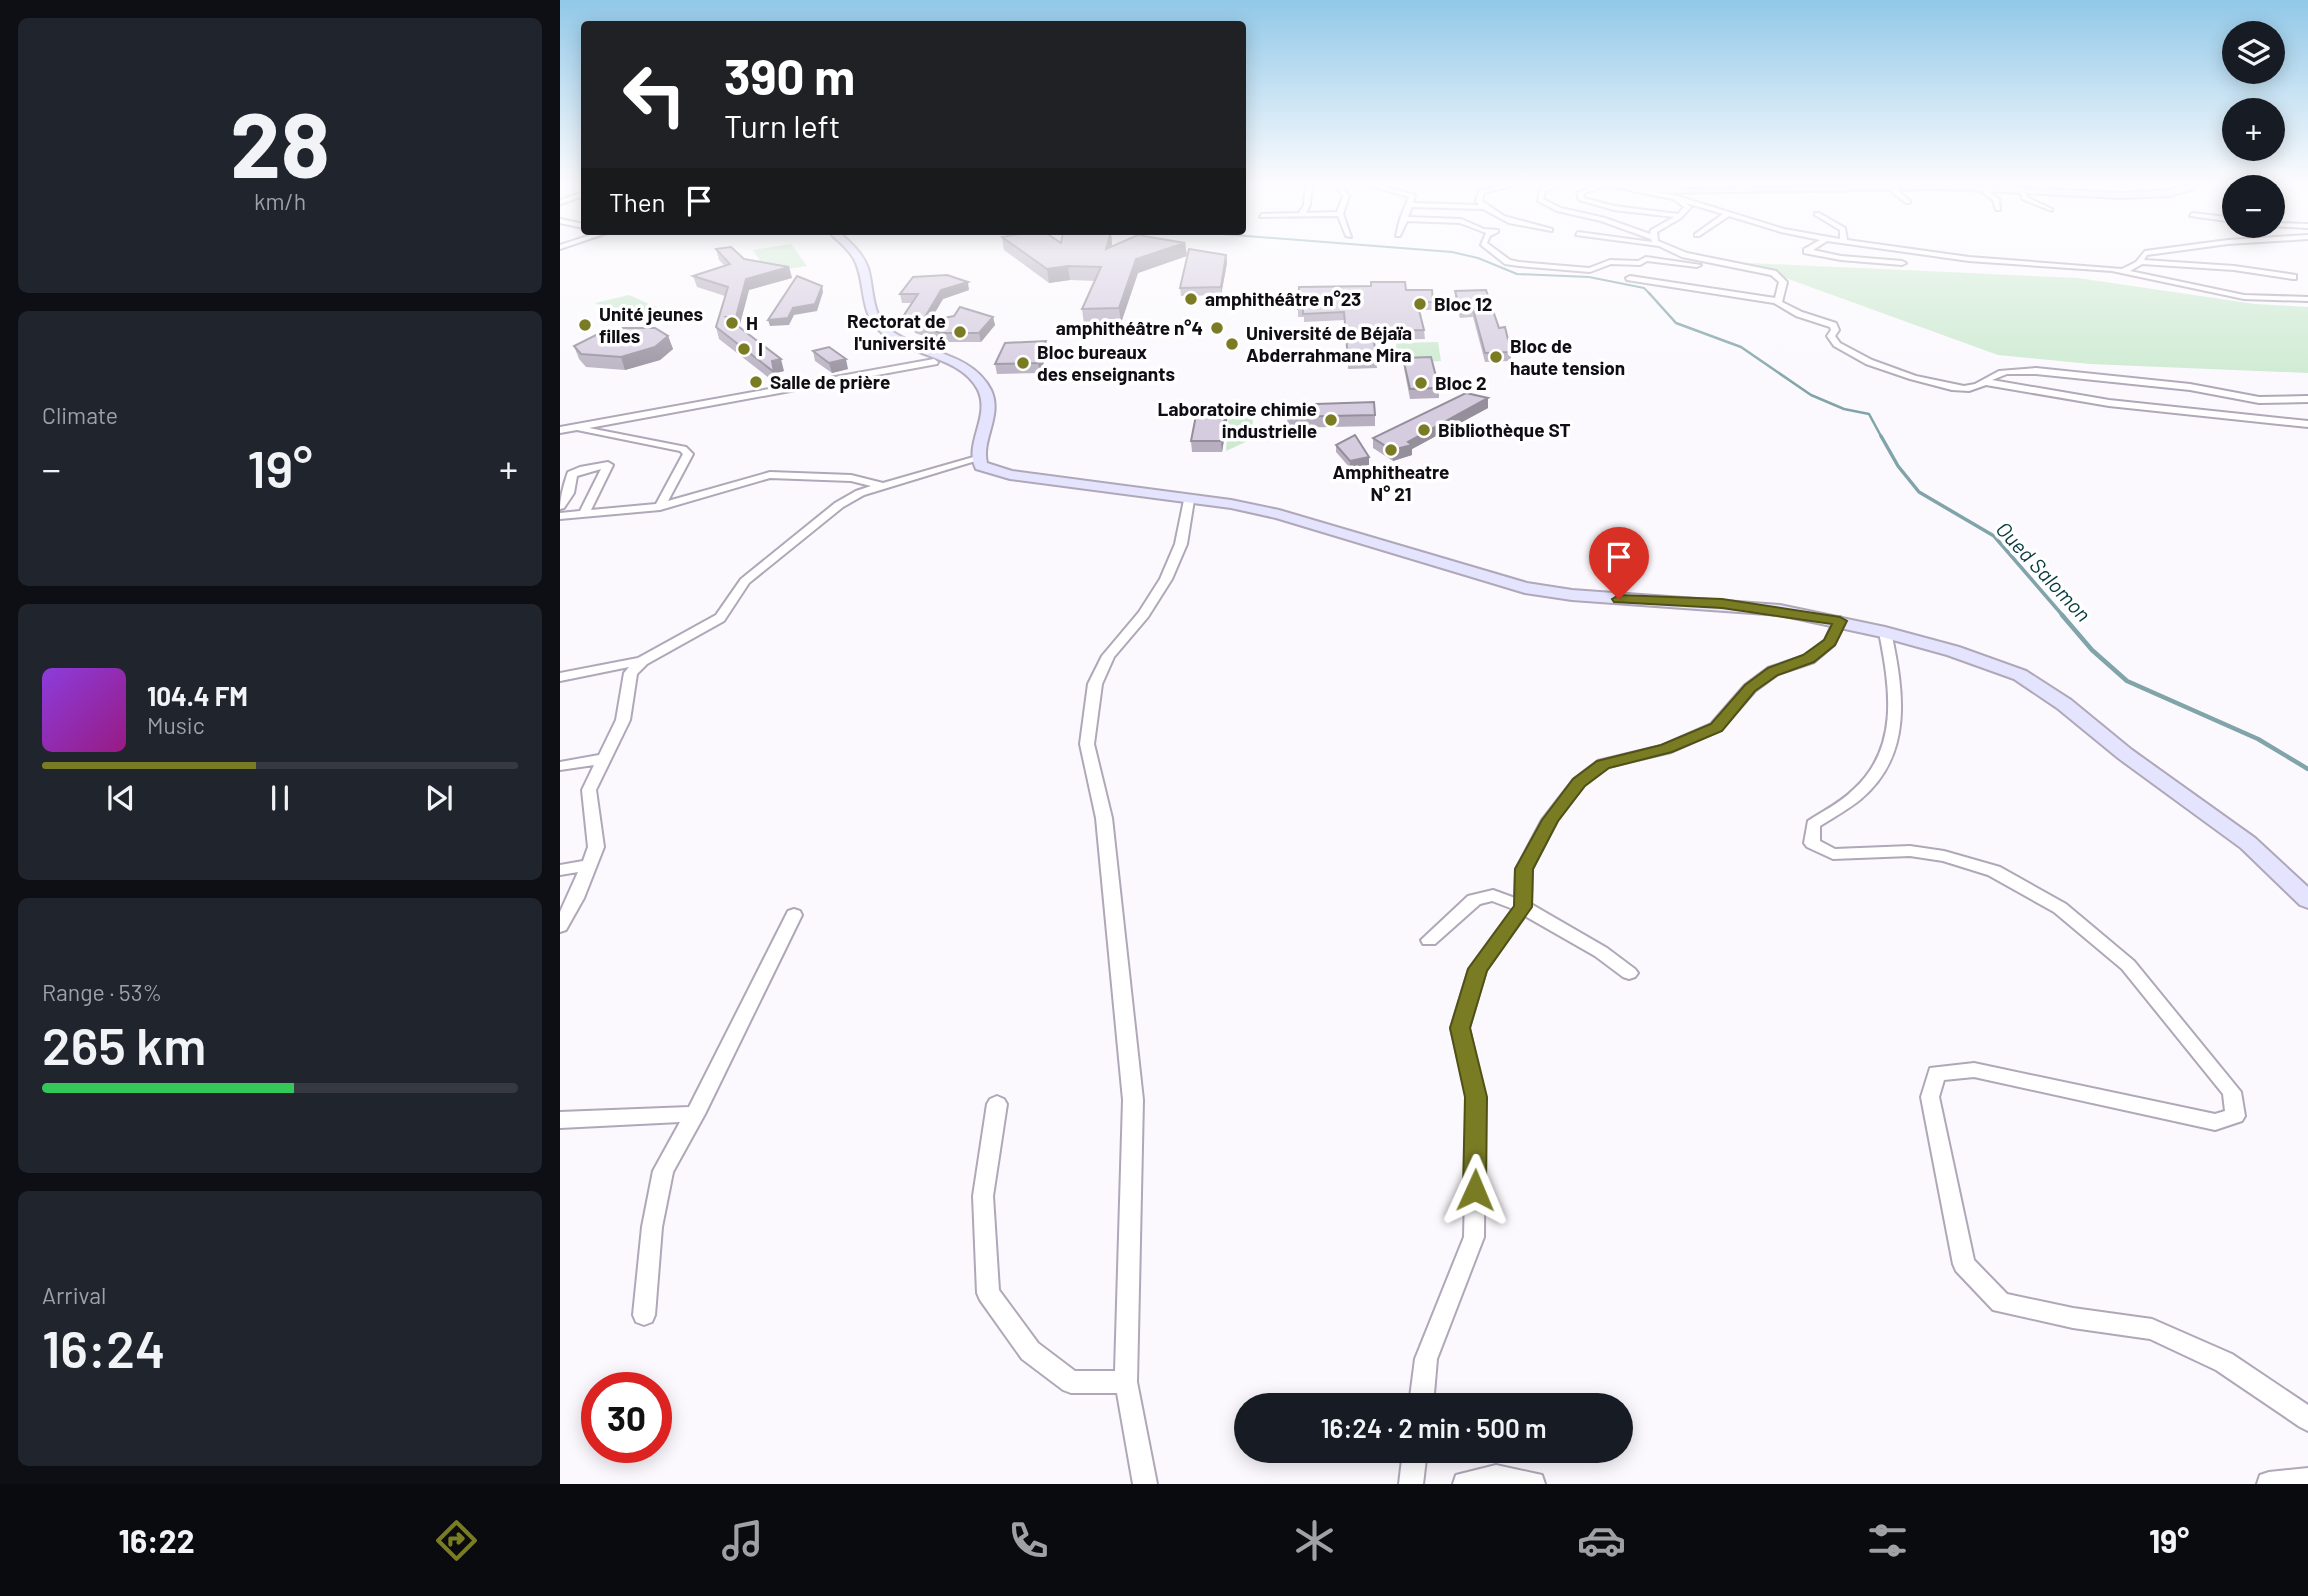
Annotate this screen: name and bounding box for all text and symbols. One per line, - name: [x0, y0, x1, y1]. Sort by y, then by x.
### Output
- map controls: [2222, 21, 2285, 238]
- button: layers: [2222, 21, 2285, 84]
- text: 390 m: [724, 46, 855, 105]
- icon: left: [609, 49, 700, 140]
- text: 28: [230, 87, 330, 196]
- button: +: [2222, 98, 2285, 161]
- text: Turn left: [724, 106, 841, 144]
- button: −: [2222, 175, 2285, 238]
- icon: arrive: [680, 182, 718, 220]
- text: Then: [609, 186, 666, 217]
- text: km/h: [254, 187, 306, 215]
- place label: amphithéâtre n°23: [1205, 287, 1361, 310]
- marker: amphithéâtre n°23: [1183, 291, 1199, 307]
- place label: Bloc 12: [1434, 292, 1492, 315]
- marker: Bloc 12: [1412, 296, 1428, 312]
- place label: Unité jeunes filles: [599, 302, 703, 347]
- place label: Rectorat de l'université: [847, 309, 946, 354]
- place label: H: [746, 311, 758, 334]
- marker: H: [724, 315, 740, 331]
- place label: amphithéâtre n°4: [1056, 316, 1203, 339]
- marker: Unité jeunes filles: [577, 317, 593, 333]
- marker: amphithéâtre n°4: [1209, 320, 1225, 336]
- place label: Université de Béjaïa Abderrahmane Mira: [1246, 321, 1412, 366]
- marker: Rectorat de l'université: [952, 324, 968, 340]
- place label: Bloc de haute tension: [1510, 334, 1625, 379]
- marker: Université de Béjaïa Abderrahmane Mira: [1224, 336, 1240, 352]
- place label: I: [758, 337, 763, 360]
- place label: Bloc bureaux des enseignants: [1037, 340, 1175, 385]
- marker: I: [736, 341, 752, 357]
- marker: Bloc de haute tension: [1488, 349, 1504, 365]
- marker: Bloc bureaux des enseignants: [1015, 355, 1031, 371]
- place label: Salle de prière: [770, 370, 890, 393]
- place label: Bloc 2: [1435, 371, 1487, 394]
- marker: Salle de prière: [748, 374, 764, 390]
- marker: Bloc 2: [1413, 375, 1429, 391]
- place label: Laboratoire chimie industrielle: [1158, 397, 1317, 442]
- text: Climate: [42, 401, 118, 429]
- marker: Laboratoire chimie industrielle: [1323, 412, 1339, 428]
- place label: Bibliothèque ST: [1438, 418, 1571, 441]
- marker: Bibliothèque ST: [1416, 422, 1432, 438]
- text: 19°: [247, 436, 313, 498]
- marker: Amphitheatre N° 21: [1383, 442, 1399, 458]
- text: −: [42, 445, 61, 491]
- text: +: [499, 445, 518, 491]
- place label: Amphitheatre N° 21: [1333, 460, 1449, 505]
- water label: Oued Salomon: [1992, 516, 2097, 626]
- pin: [1589, 527, 1649, 599]
- icon: arrive: [1600, 538, 1638, 576]
- text: 104.4 FM: [147, 680, 248, 711]
- text: Music: [147, 711, 205, 739]
- icon: previous: [102, 779, 140, 817]
- icon: pause: [261, 779, 299, 817]
- icon: next: [420, 779, 458, 817]
- text: Range · 53%: [42, 978, 162, 1006]
- text: 265 km: [42, 1013, 206, 1075]
- position arrow: [1438, 1153, 1512, 1227]
- text: Arrival: [42, 1281, 106, 1309]
- text: 16:24: [42, 1316, 165, 1378]
- speed limit sign: 30: [581, 1372, 672, 1463]
- text: 16:24 · 2 min · 500 m: [1320, 1412, 1547, 1443]
- icon: directions: [432, 1516, 481, 1565]
- icon: music: [718, 1516, 767, 1565]
- icon: phone: [1004, 1516, 1053, 1565]
- icon: climate: [1290, 1516, 1339, 1565]
- icon: car: [1577, 1516, 1626, 1565]
- icon: filters: [1863, 1516, 1912, 1565]
- text: 16:22: [119, 1521, 195, 1559]
- text: 19°: [2149, 1521, 2189, 1559]

